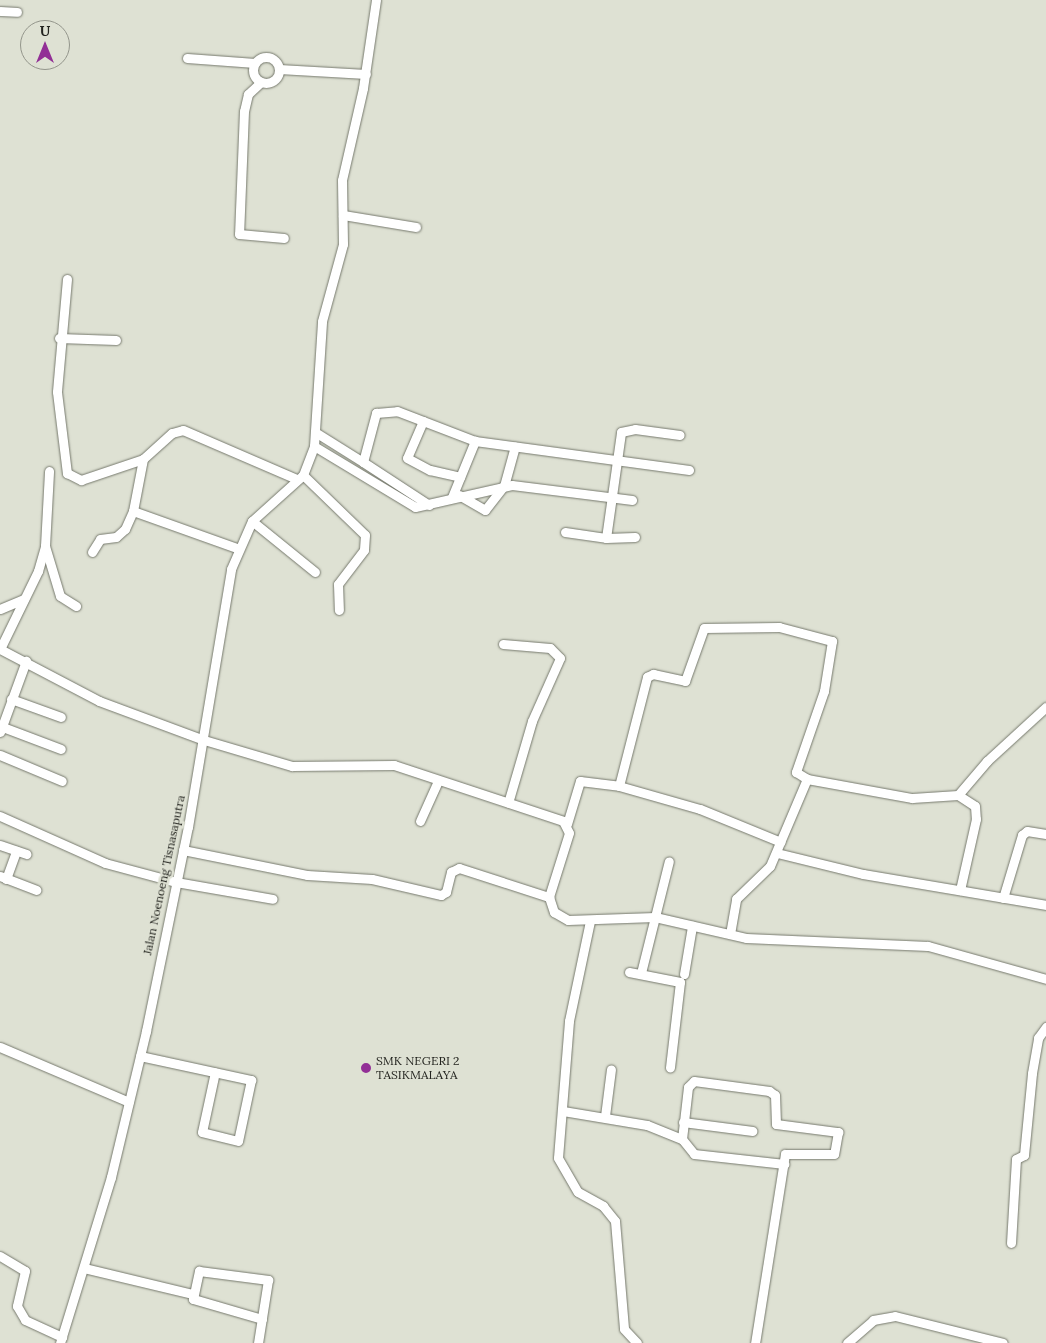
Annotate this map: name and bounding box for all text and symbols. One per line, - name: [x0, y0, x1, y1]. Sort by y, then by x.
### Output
- north arrow: [20, 20, 70, 70]
- text: U: [40, 22, 50, 40]
- street label: Jalan Noenoeng Tisnasaputra: [140, 794, 188, 956]
- place label: SMK NEGERI 2 TASIKMALAYA: [376, 1054, 460, 1082]
- marker: SMK NEGERI 2 TASIKMALAYA: [360, 1062, 372, 1074]

